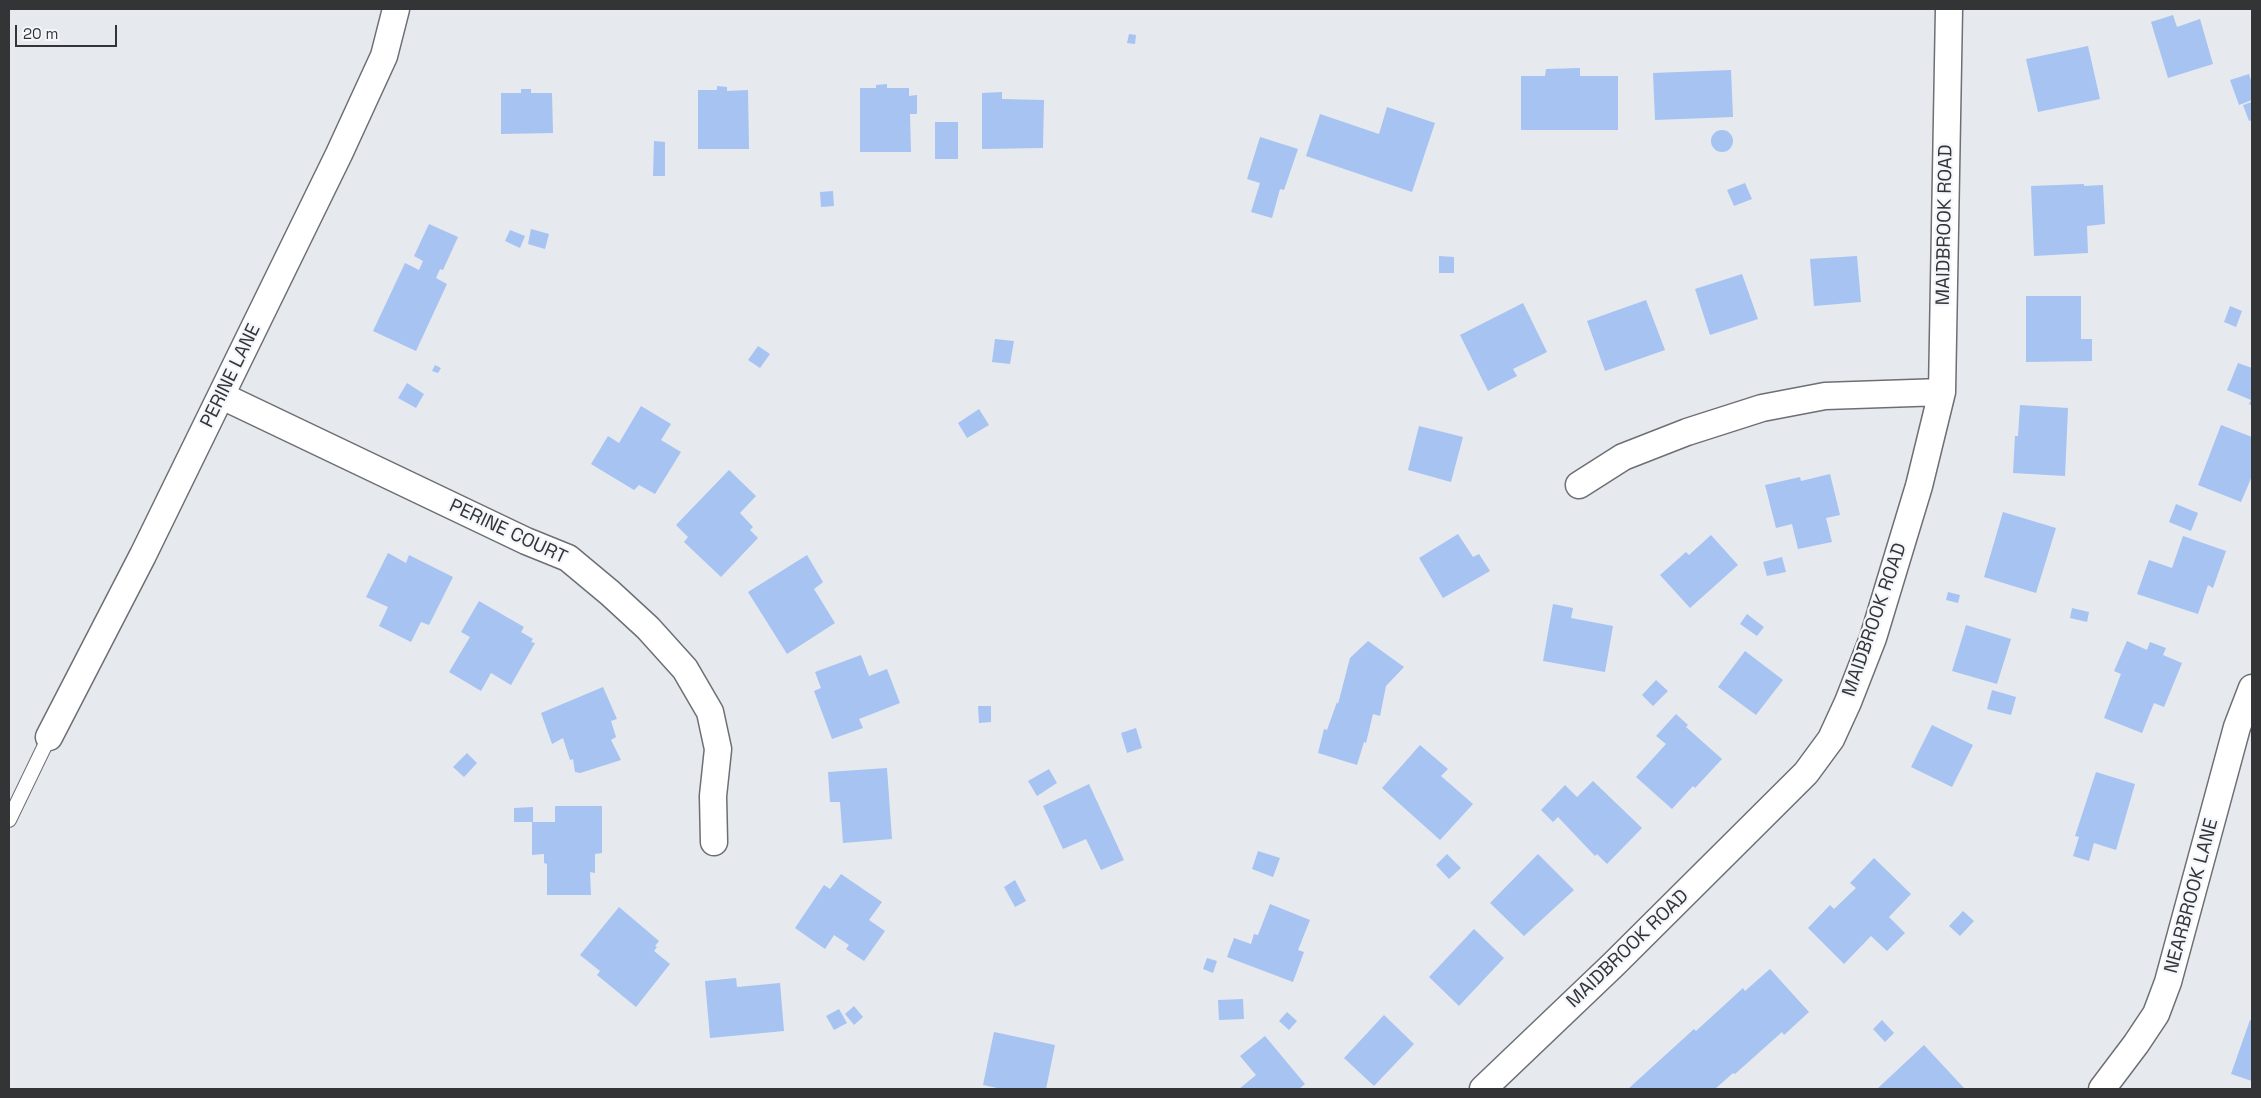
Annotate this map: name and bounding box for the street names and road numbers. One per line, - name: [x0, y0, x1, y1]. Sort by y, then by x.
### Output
- street label: MAIDBROOK ROAD: [1932, 144, 1958, 306]
- street label: PERINE LANE: [196, 320, 266, 432]
- street label: PERINE COURT: [445, 495, 571, 569]
- street label: MAIDBROOK ROAD: [1838, 540, 1912, 700]
- street label: NEARBROOK LANE: [2160, 816, 2224, 976]
- street label: MAIDBROOK ROAD: [1562, 885, 1694, 1013]

